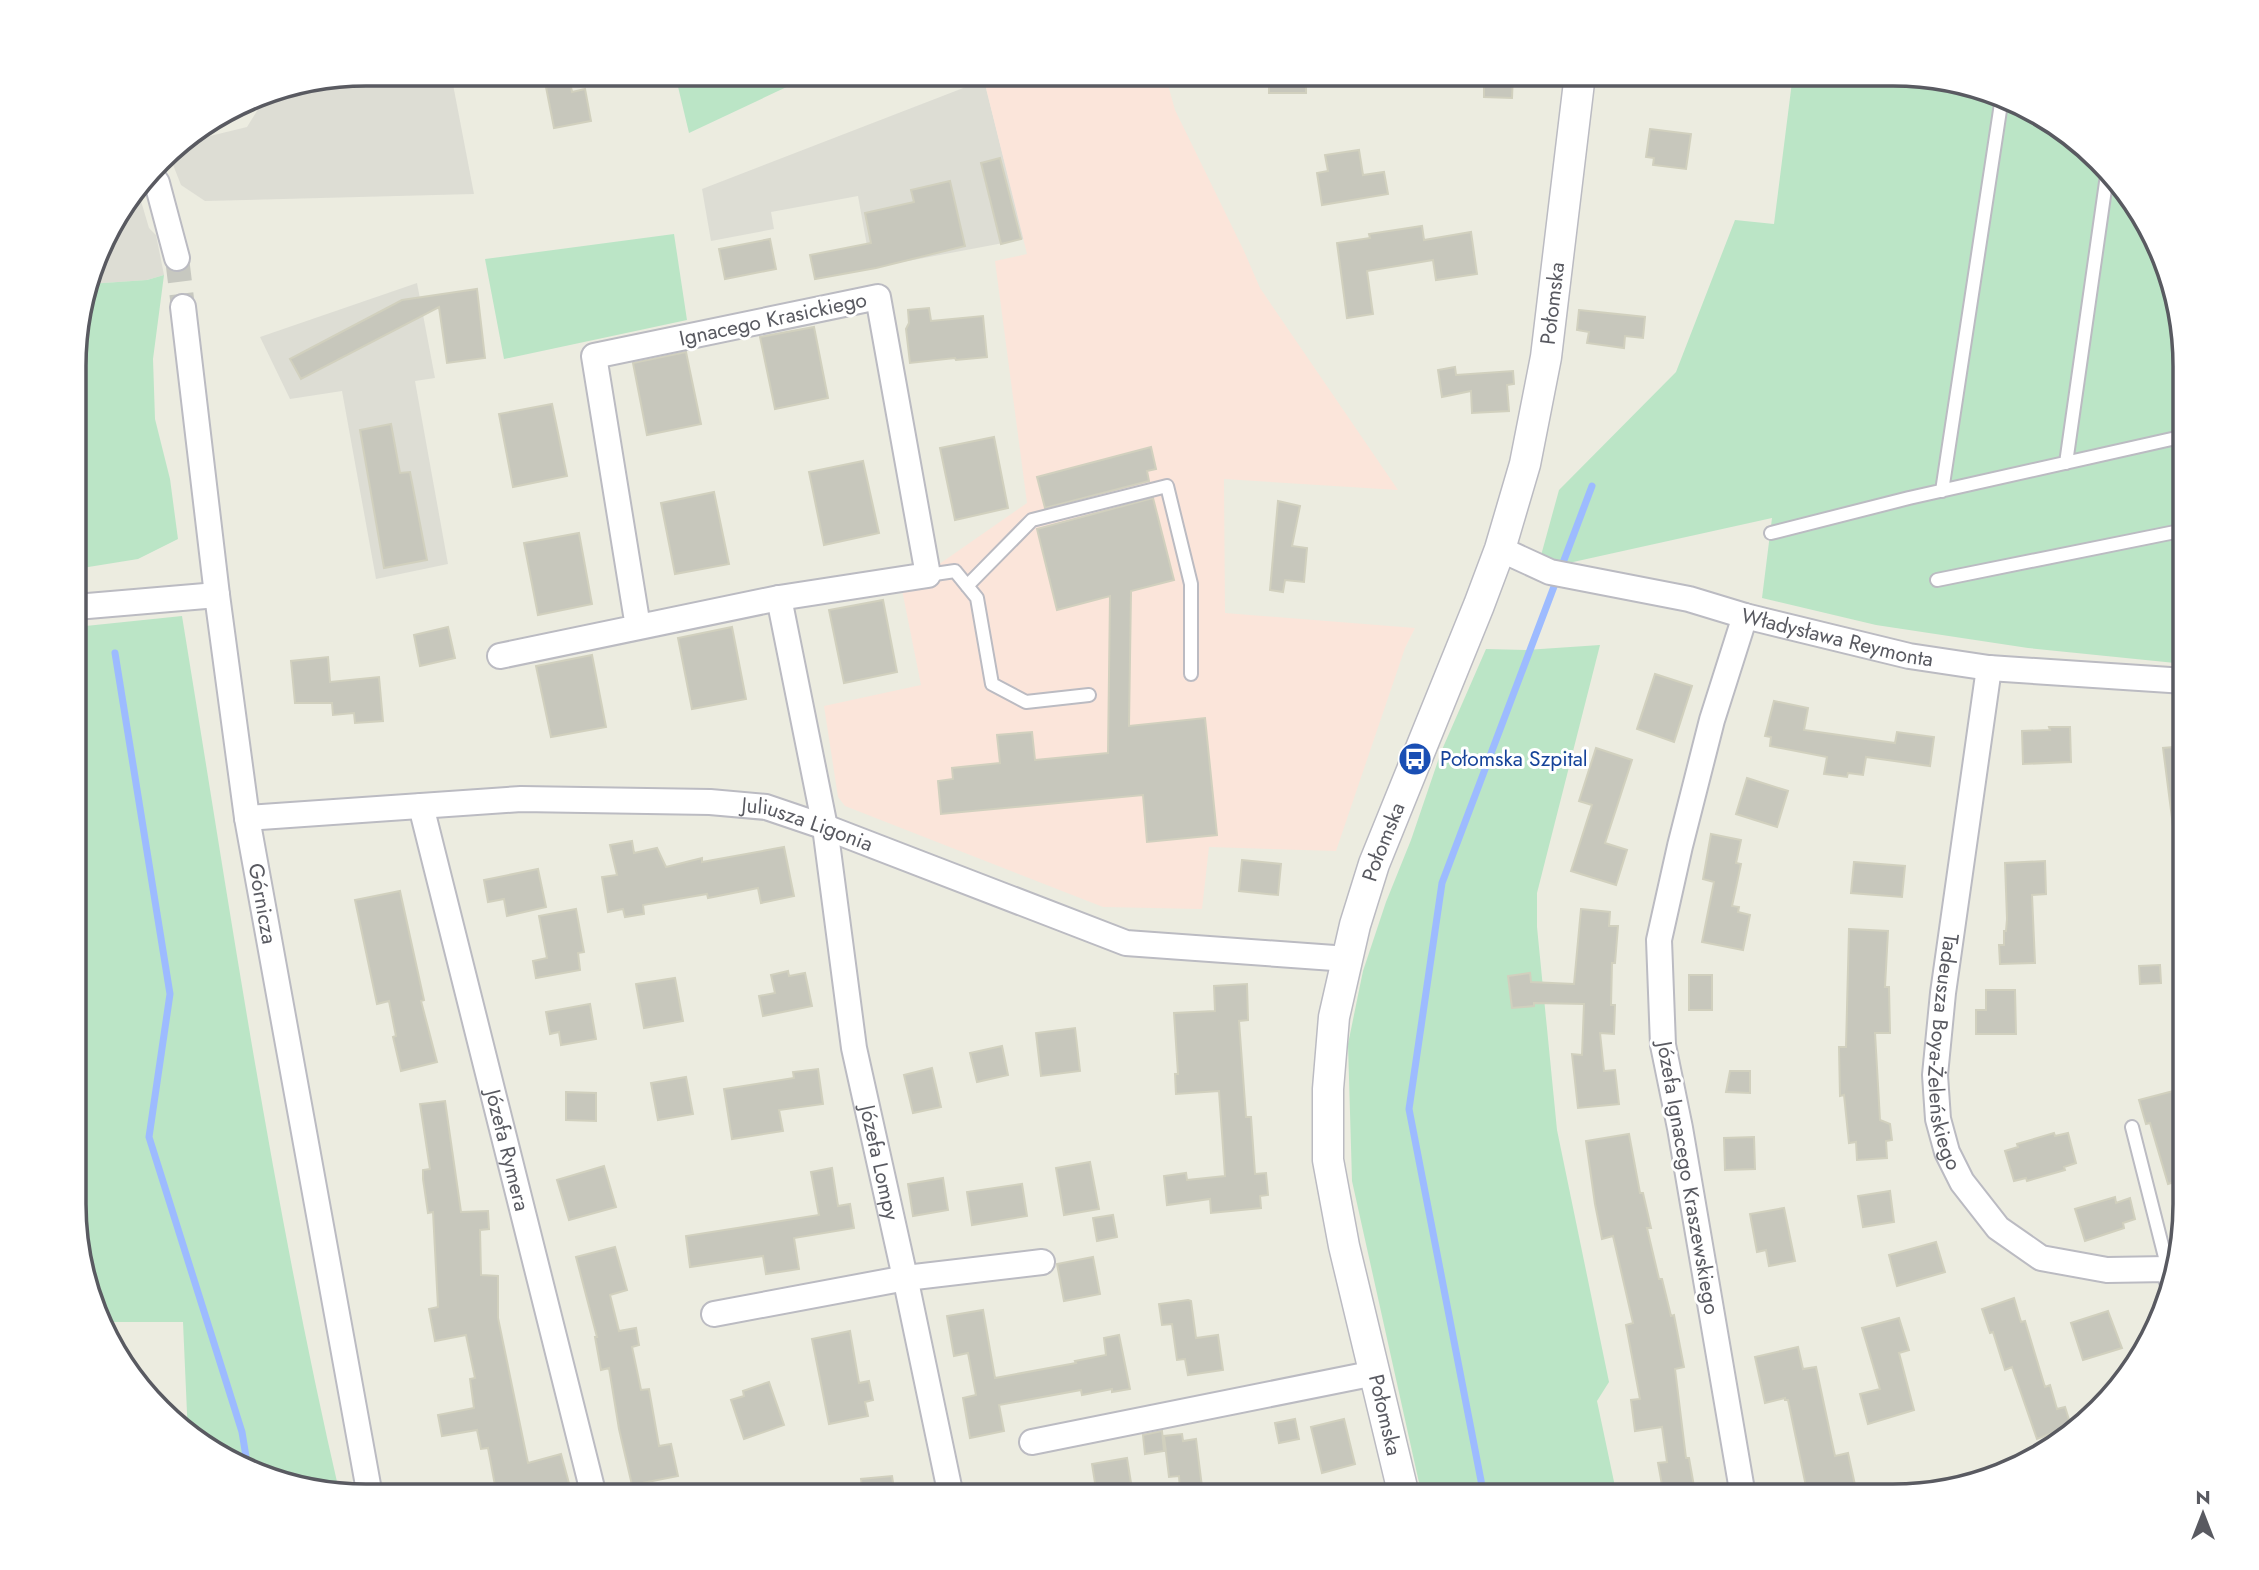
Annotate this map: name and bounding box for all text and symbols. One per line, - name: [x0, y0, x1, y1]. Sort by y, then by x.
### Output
- street label: Połomska: [1533, 260, 1572, 346]
- street label: Ignacego Krasickiego: [677, 284, 869, 354]
- street label: Władysława Reymonta: [1738, 601, 1935, 674]
- bus stop icon: Połomska Szpital: [1396, 740, 1434, 778]
- place label: Połomska Szpital: [1440, 744, 1588, 774]
- street label: Juliusza Ligonia: [737, 790, 877, 859]
- street label: Połomska: [1354, 798, 1412, 885]
- street label: Górnicza: [241, 861, 285, 946]
- street label: Tadeusza Boya-Żeleńskiego: [1920, 932, 1969, 1175]
- street label: Józefa Ignacego Kraszewskiego: [1649, 1036, 1727, 1317]
- street label: Józefa Rymera: [477, 1083, 537, 1214]
- street label: Józefa Lompy: [852, 1099, 907, 1224]
- street label: Połomska: [1361, 1371, 1409, 1459]
- north arrow: [2168, 1479, 2238, 1549]
- text: N: [2195, 1484, 2211, 1511]

